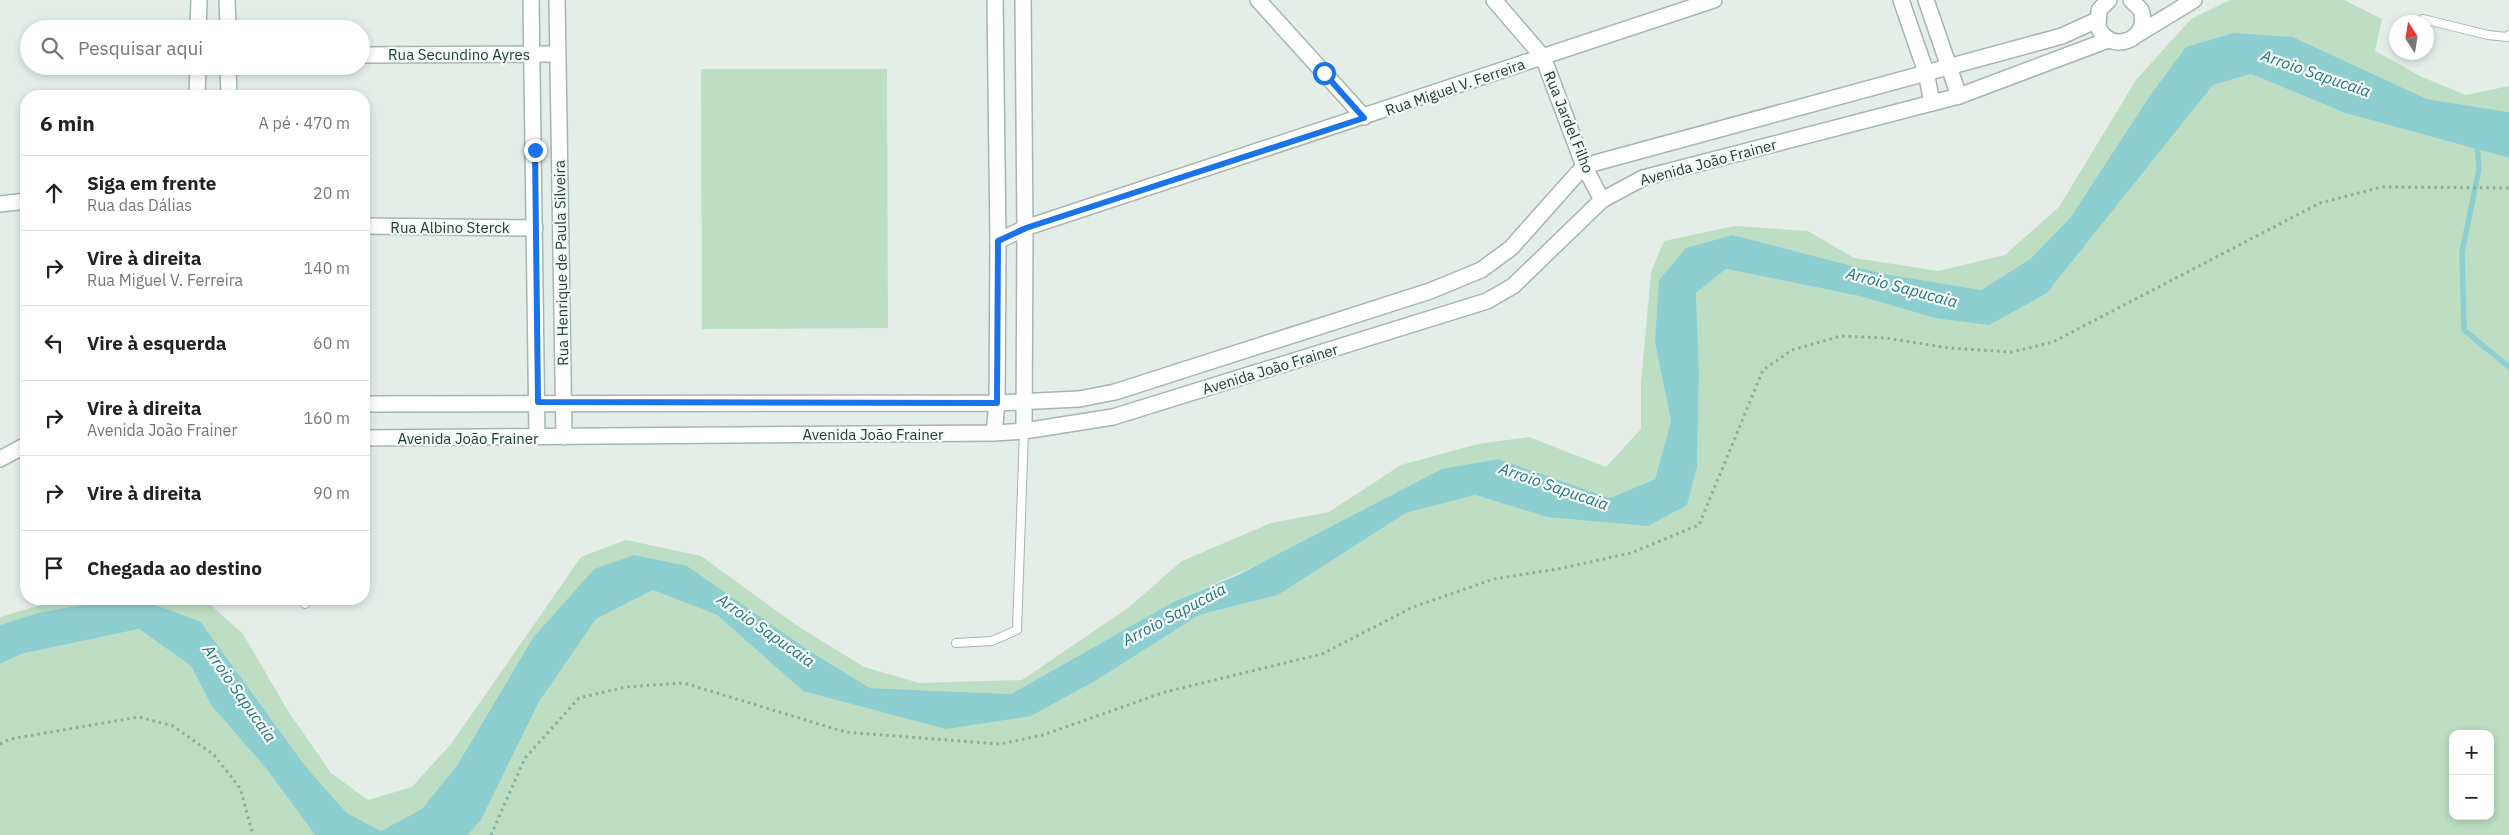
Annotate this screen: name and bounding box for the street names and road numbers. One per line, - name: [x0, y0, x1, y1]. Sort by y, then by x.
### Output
- street label: Rua Secundino Ayres: [388, 45, 530, 64]
- street label: Rua Miguel V. Ferreira: [1383, 54, 1527, 120]
- street label: Rua Jardel Filho: [1540, 68, 1598, 176]
- street label: Avenida João Frainer: [1637, 134, 1779, 189]
- street label: Rua Henrique de Paula Silveira: [550, 160, 572, 366]
- street label: Rua Albino Sterck: [390, 218, 510, 237]
- street label: Avenida João Frainer: [1200, 339, 1341, 399]
- street label: Avenida João Frainer: [803, 425, 944, 444]
- street label: Avenida João Frainer: [398, 429, 539, 448]

